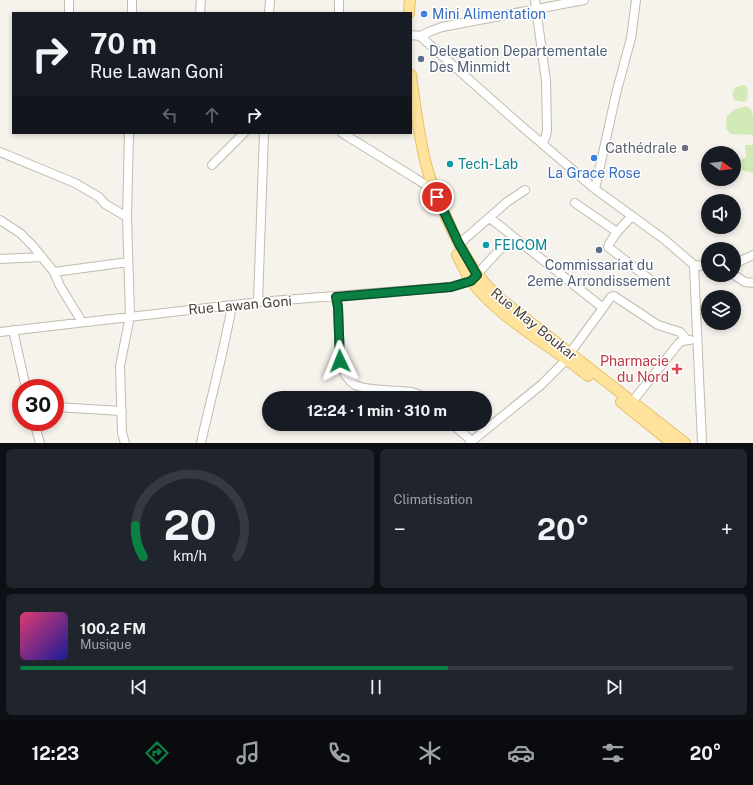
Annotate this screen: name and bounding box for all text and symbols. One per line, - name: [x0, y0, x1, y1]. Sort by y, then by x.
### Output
- place label: Mini Alimentation: [432, 6, 546, 22]
- marker: Mini Alimentation: [419, 9, 429, 19]
- text: 70 m: [90, 27, 157, 60]
- icon: right: [24, 28, 76, 80]
- place label: Delegation Departementale Des Minmidt: [429, 43, 608, 75]
- marker: Delegation Departementale Des Minmidt: [416, 54, 426, 64]
- text: Rue Lawan Goni: [90, 61, 223, 82]
- icon: left: [159, 104, 181, 126]
- icon: ahead: [201, 104, 223, 126]
- icon: right: [243, 104, 265, 126]
- place label: Cathédrale: [605, 140, 677, 156]
- marker: Cathédrale: [680, 143, 690, 153]
- north arrow: [701, 146, 741, 186]
- map controls: [701, 146, 741, 330]
- marker: La Grace Rose: [589, 153, 599, 163]
- place label: Tech-Lab: [458, 156, 518, 172]
- marker: Tech-Lab: [445, 159, 455, 169]
- place label: La Grace Rose: [547, 165, 641, 181]
- pin: [420, 180, 454, 214]
- icon: arrive: [426, 186, 448, 208]
- button: sound: [701, 194, 741, 234]
- place label: FEICOM: [494, 237, 547, 253]
- marker: FEICOM: [481, 240, 491, 250]
- button: search: [701, 242, 741, 282]
- marker: Commissariat du 2eme Arrondissement: [594, 245, 604, 255]
- place label: Commissariat du 2eme Arrondissement: [527, 257, 671, 289]
- street label: Rue May Boukar: [488, 284, 580, 364]
- button: layers: [701, 290, 741, 330]
- street label: Rue Lawan Goni: [188, 293, 292, 317]
- position arrow: [319, 340, 361, 382]
- place label: Pharmacie du Nord: [600, 353, 669, 385]
- marker: Pharmacie du Nord: [672, 364, 682, 374]
- speed limit sign: 30: [12, 379, 64, 431]
- text: 12:24 · 1 min · 310 m: [307, 402, 447, 419]
- text: Climatisation: [394, 492, 473, 507]
- text: 20: [163, 499, 216, 548]
- text: 20°: [537, 511, 590, 547]
- text: −: [394, 516, 406, 542]
- text: +: [721, 516, 733, 542]
- text: km/h: [173, 546, 207, 563]
- text: 100.2 FM: [80, 620, 146, 637]
- text: Musique: [80, 637, 132, 652]
- icon: previous: [128, 676, 150, 698]
- icon: pause: [365, 676, 387, 698]
- icon: next: [603, 676, 625, 698]
- icon: directions: [143, 739, 171, 767]
- icon: music: [234, 739, 262, 767]
- icon: phone: [325, 739, 353, 767]
- icon: climate: [416, 739, 444, 767]
- icon: car: [507, 739, 535, 767]
- icon: filters: [599, 739, 627, 767]
- text: 12:23: [32, 743, 79, 764]
- text: 20°: [690, 743, 721, 764]

